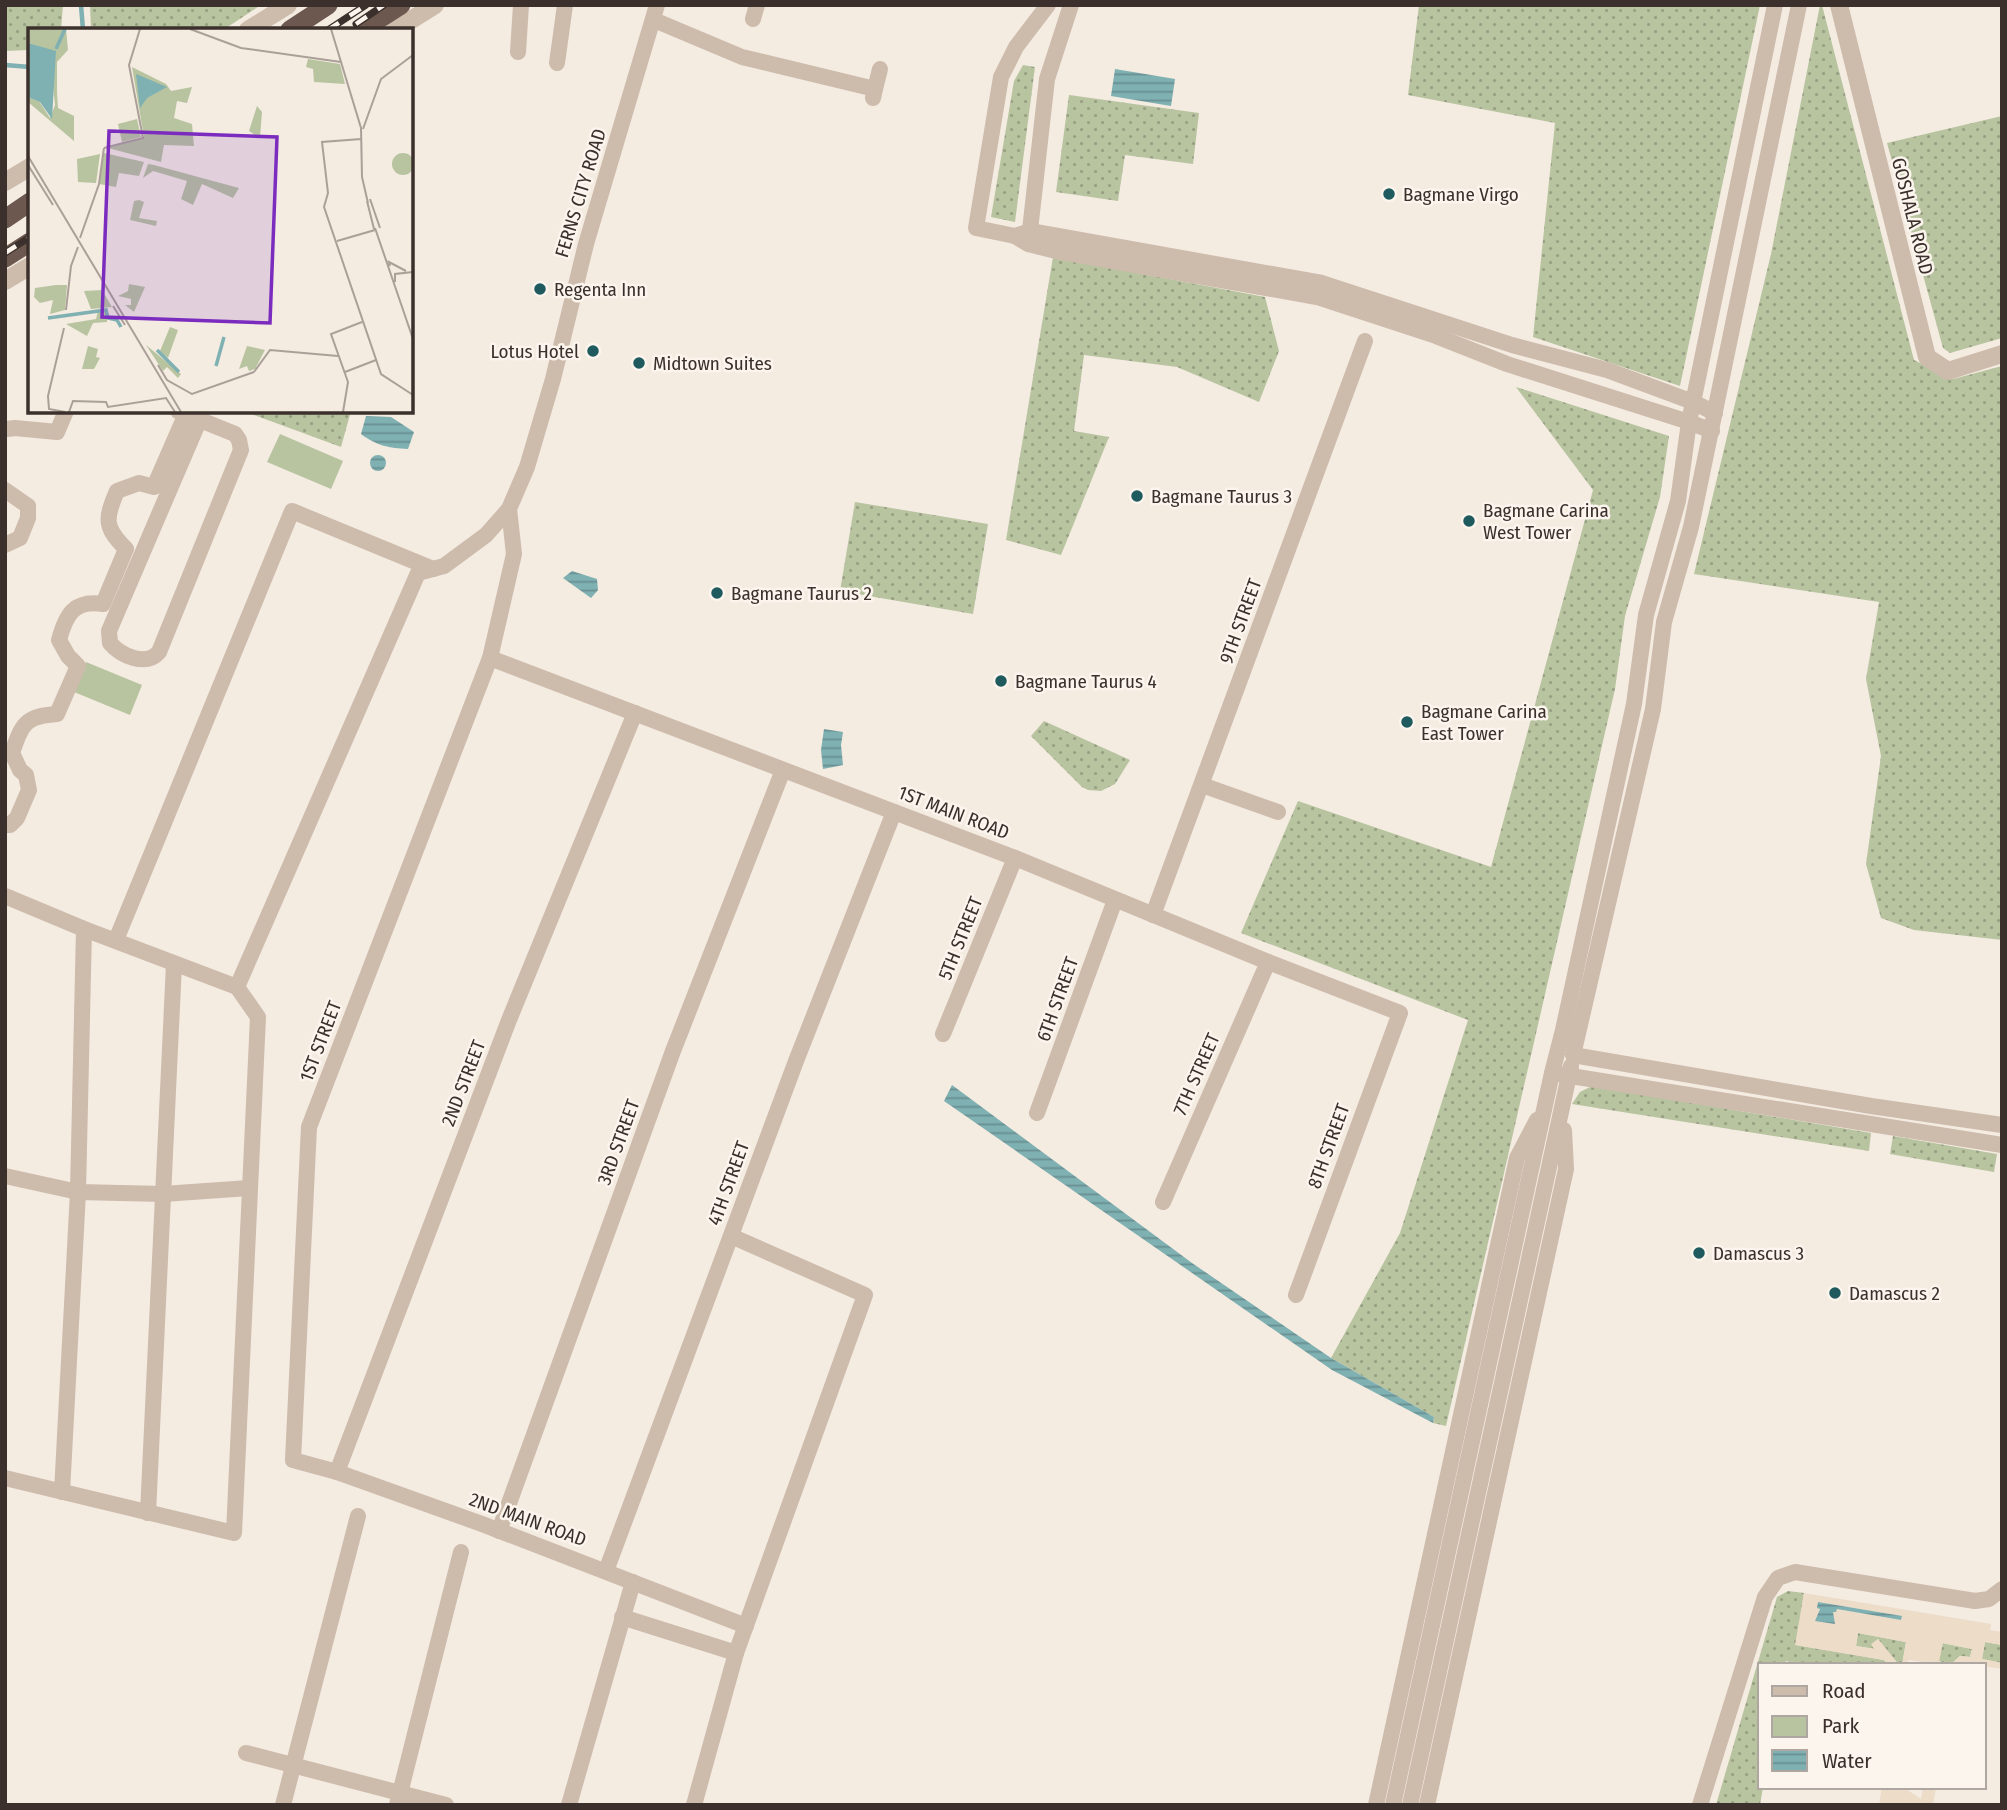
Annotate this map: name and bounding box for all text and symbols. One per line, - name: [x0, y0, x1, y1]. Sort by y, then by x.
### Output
- inset map: [28, 28, 413, 413]
- street label: FERNS CITY ROAD: [550, 126, 611, 260]
- street label: GOSHALA ROAD: [1887, 155, 1938, 277]
- place label: Bagmane Virgo: [1403, 183, 1519, 206]
- marker: Bagmane Virgo: [1381, 186, 1397, 202]
- place label: Regenta Inn: [554, 278, 646, 301]
- marker: Regenta Inn: [532, 281, 548, 297]
- place label: Lotus Hotel: [490, 340, 579, 363]
- marker: Lotus Hotel: [585, 343, 601, 359]
- place label: Midtown Suites: [653, 352, 772, 375]
- marker: Midtown Suites: [631, 355, 647, 371]
- place label: Bagmane Taurus 3: [1151, 485, 1292, 508]
- marker: Bagmane Taurus 3: [1129, 488, 1145, 504]
- place label: Bagmane Carina West Tower: [1483, 499, 1609, 544]
- marker: Bagmane Carina West Tower: [1461, 513, 1477, 529]
- street label: 9TH STREET: [1215, 576, 1266, 667]
- place label: Bagmane Taurus 2: [731, 582, 872, 605]
- marker: Bagmane Taurus 2: [709, 585, 725, 601]
- place label: Bagmane Taurus 4: [1015, 670, 1157, 693]
- marker: Bagmane Taurus 4: [993, 673, 1009, 689]
- place label: Bagmane Carina East Tower: [1421, 700, 1547, 745]
- marker: Bagmane Carina East Tower: [1399, 714, 1415, 730]
- street label: 1ST MAIN ROAD: [895, 781, 1013, 844]
- street label: 5TH STREET: [933, 893, 988, 983]
- street label: 6TH STREET: [1032, 954, 1083, 1044]
- street label: 1ST STREET: [295, 997, 346, 1085]
- street label: 7TH STREET: [1168, 1029, 1225, 1119]
- street label: 2ND STREET: [437, 1037, 490, 1129]
- street label: 3RD STREET: [592, 1096, 645, 1188]
- street label: 8TH STREET: [1302, 1100, 1355, 1192]
- street label: 4TH STREET: [703, 1138, 754, 1228]
- place label: Damascus 3: [1713, 1242, 1804, 1265]
- marker: Damascus 3: [1691, 1245, 1707, 1261]
- place label: Damascus 2: [1849, 1282, 1940, 1305]
- marker: Damascus 2: [1827, 1285, 1843, 1301]
- street label: 2ND MAIN ROAD: [466, 1488, 589, 1551]
- legend: [1758, 1663, 1986, 1789]
- text: Road: [1822, 1678, 1866, 1704]
- text: Park: [1822, 1713, 1860, 1739]
- text: Water: [1822, 1748, 1872, 1774]

